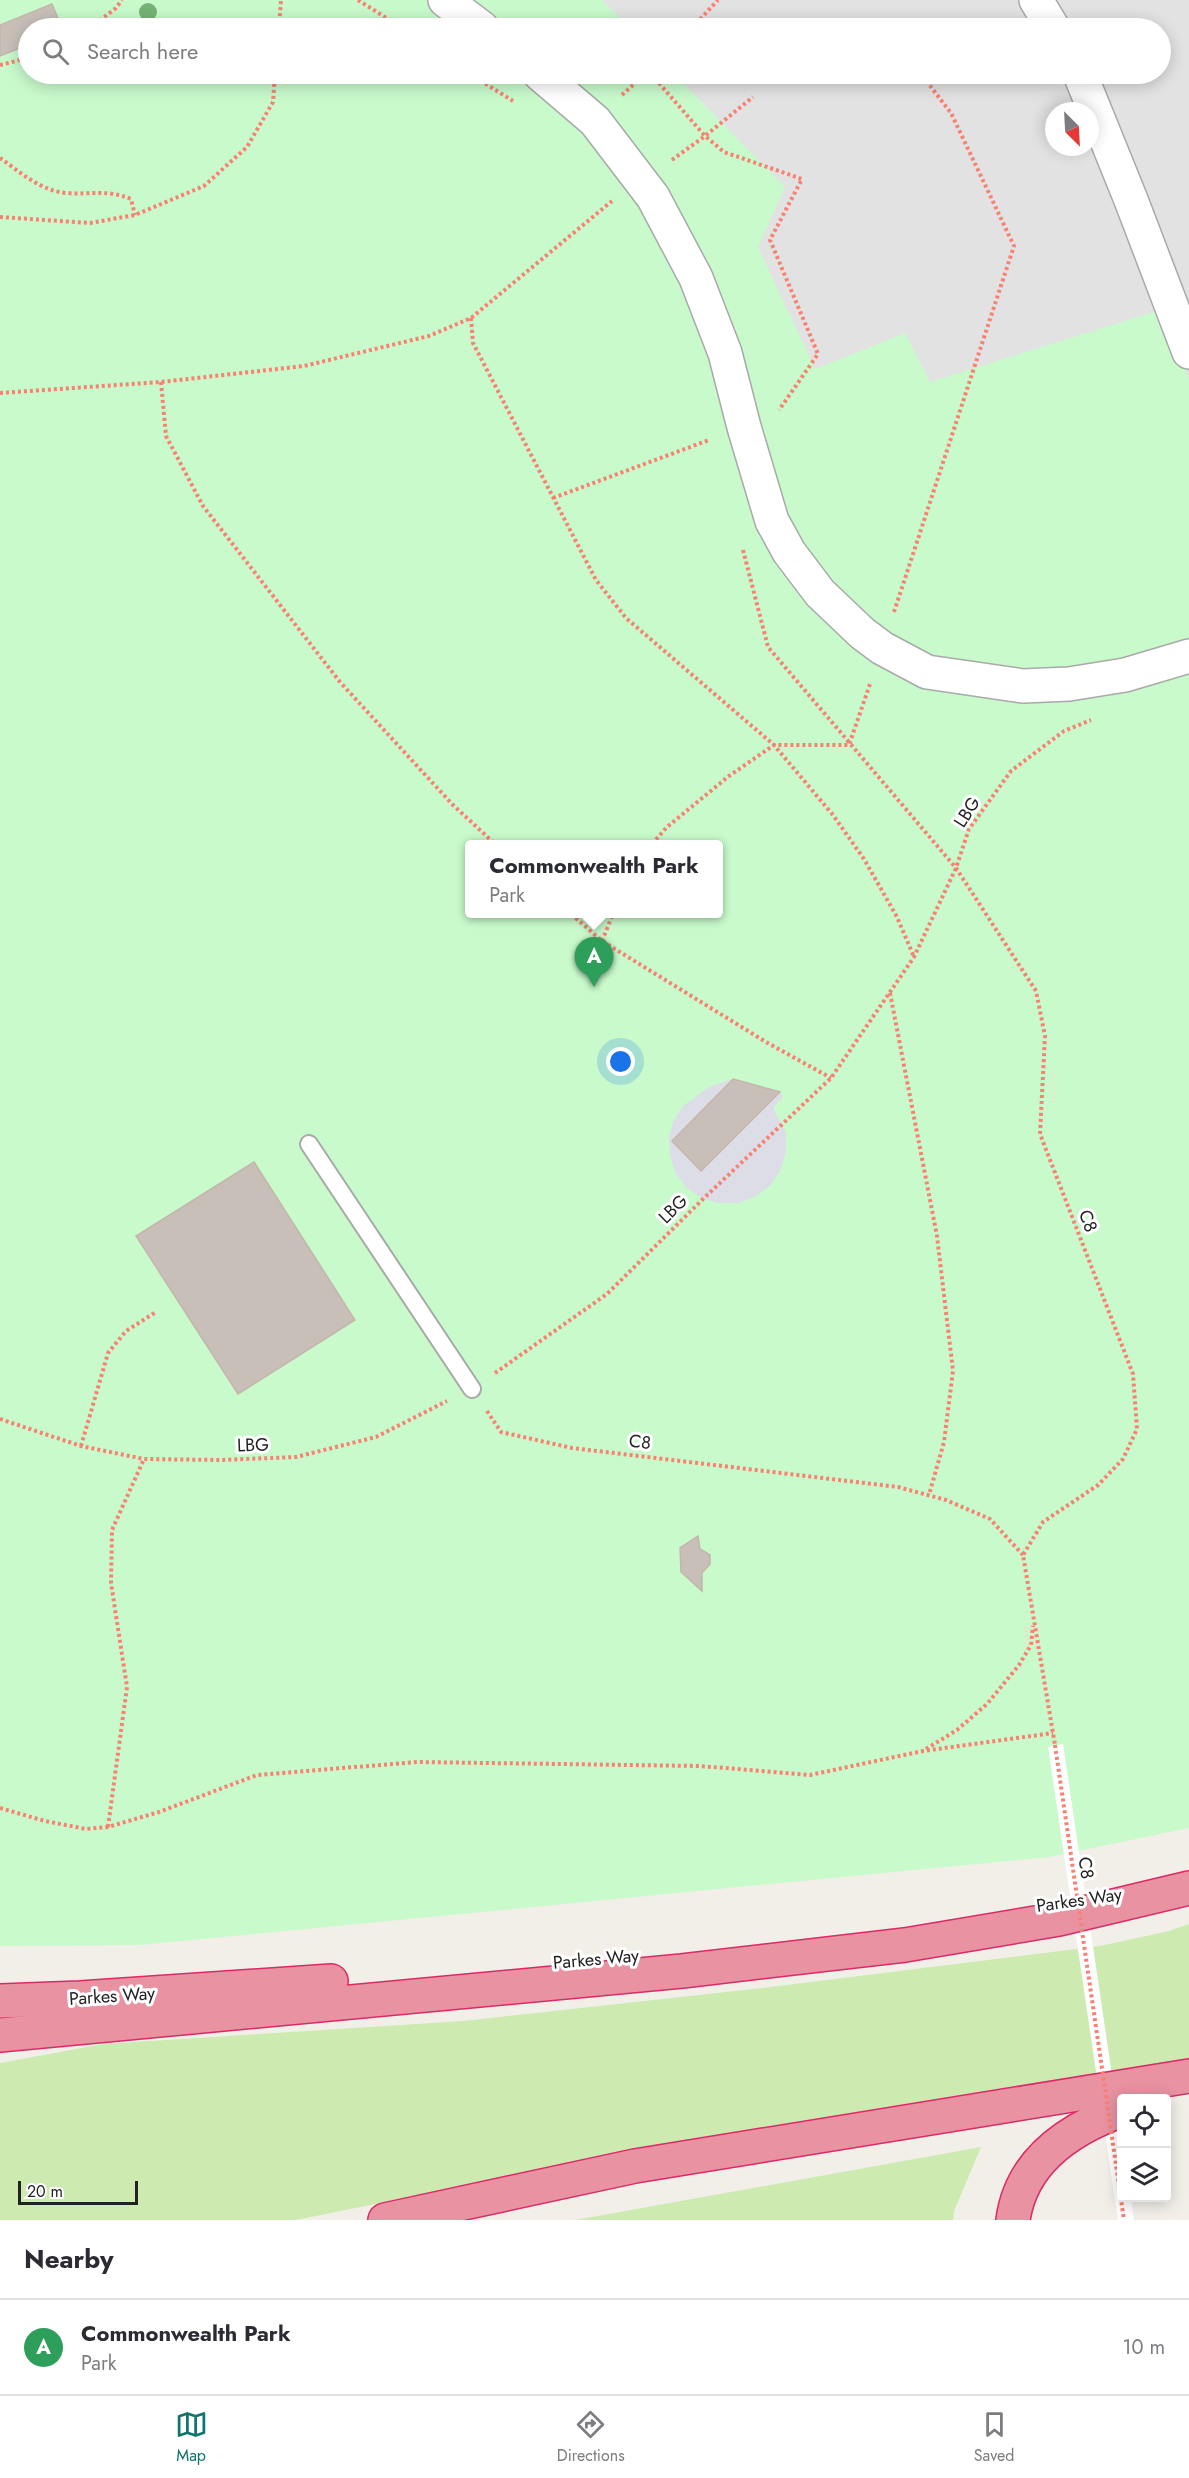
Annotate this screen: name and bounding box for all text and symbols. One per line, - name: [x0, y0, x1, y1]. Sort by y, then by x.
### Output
- search box: [18, 18, 1171, 84]
- icon: search: [39, 35, 72, 68]
- text: Search here: [87, 35, 198, 67]
- north arrow: [1045, 102, 1099, 156]
- street label: LBG: [947, 791, 987, 833]
- popup: [465, 840, 723, 918]
- text: Commonwealth Park: [489, 849, 699, 881]
- text: Park: [489, 881, 525, 910]
- pin: A: [574, 938, 614, 987]
- your location: [606, 1047, 635, 1076]
- street label: LBG: [652, 1188, 694, 1230]
- street label: C8: [1072, 1206, 1104, 1236]
- street label: C8: [627, 1428, 653, 1456]
- street label: LBG: [237, 1431, 270, 1459]
- street label: C8: [1072, 1855, 1100, 1881]
- street label: Parkes Way: [1034, 1881, 1124, 1919]
- street label: Parkes Way: [552, 1942, 640, 1976]
- street label: Parkes Way: [68, 1980, 156, 2012]
- map controls: [1117, 2094, 1171, 2202]
- button: locate: [1117, 2094, 1171, 2148]
- button: layers: [1117, 2148, 1171, 2202]
- scale bar: [18, 2178, 138, 2206]
- text: 20 m: [27, 2180, 63, 2203]
- text: Nearby: [24, 2240, 113, 2278]
- text: Commonwealth Park: [81, 2317, 291, 2349]
- text: A: [36, 2333, 51, 2362]
- text: 10 m: [1122, 2333, 1165, 2362]
- text: Park: [81, 2349, 117, 2378]
- tab: Map: [175, 2408, 208, 2467]
- tab: Directions: [557, 2408, 625, 2467]
- tab: Saved: [974, 2408, 1014, 2467]

